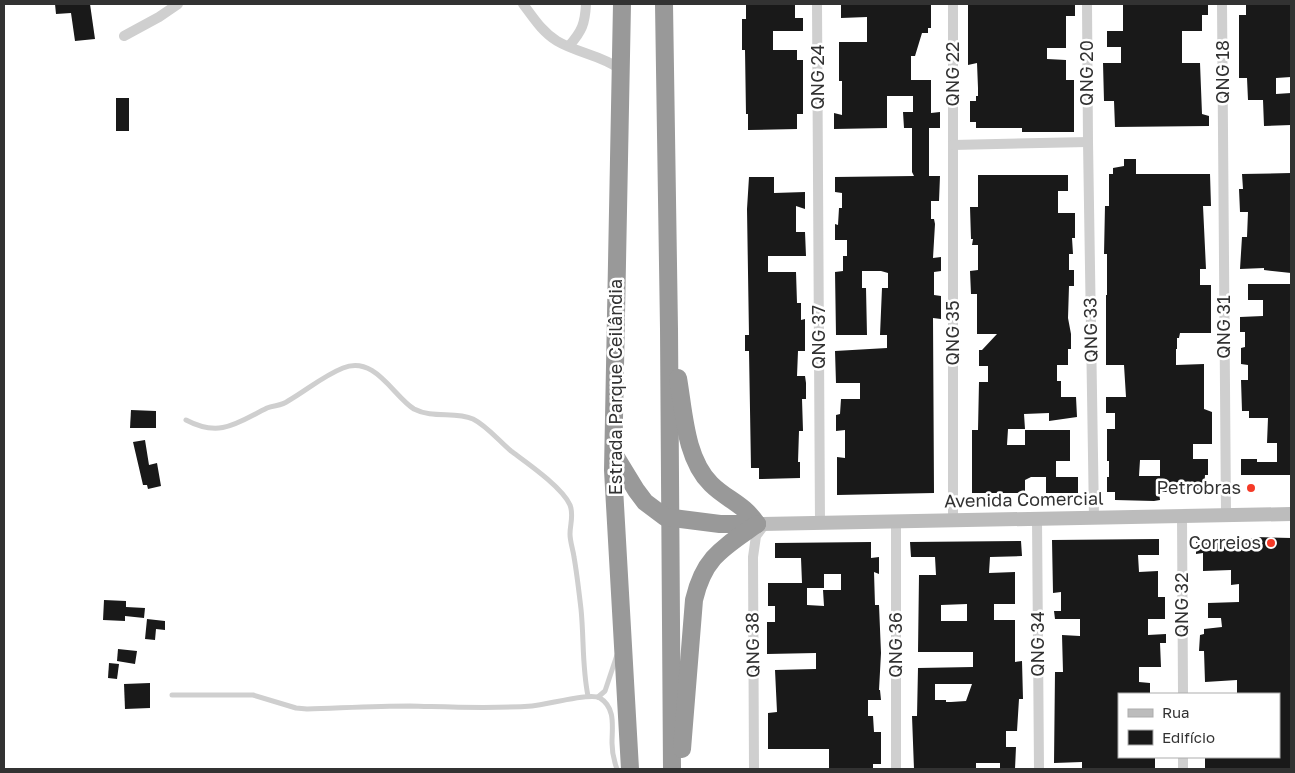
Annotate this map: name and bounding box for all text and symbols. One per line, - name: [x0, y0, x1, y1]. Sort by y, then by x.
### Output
- street label: QNG 20: [1075, 40, 1097, 106]
- street label: QNG 18: [1211, 40, 1233, 104]
- street label: QNG 22: [941, 41, 963, 107]
- street label: QNG 24: [806, 44, 828, 110]
- street label: Estrada Parque Ceilândia: [604, 279, 626, 495]
- street label: QNG 31: [1212, 295, 1234, 359]
- street label: QNG 33: [1078, 297, 1102, 363]
- street label: QNG 35: [941, 300, 963, 366]
- street label: QNG 37: [807, 305, 829, 369]
- place label: Petrobras: [1156, 476, 1241, 498]
- marker: Petrobras: [1245, 482, 1257, 494]
- street label: Avenida Comercial: [944, 487, 1104, 511]
- place label: Correios: [1188, 531, 1261, 553]
- marker: Correios: [1265, 537, 1277, 549]
- street label: QNG 32: [1170, 572, 1192, 638]
- street label: QNG 34: [1026, 611, 1048, 677]
- street label: QNG 38: [740, 612, 764, 678]
- street label: QNG 36: [884, 612, 906, 678]
- legend: [1118, 693, 1280, 758]
- text: Rua: [1162, 703, 1189, 721]
- text: Edifício: [1162, 728, 1215, 746]

